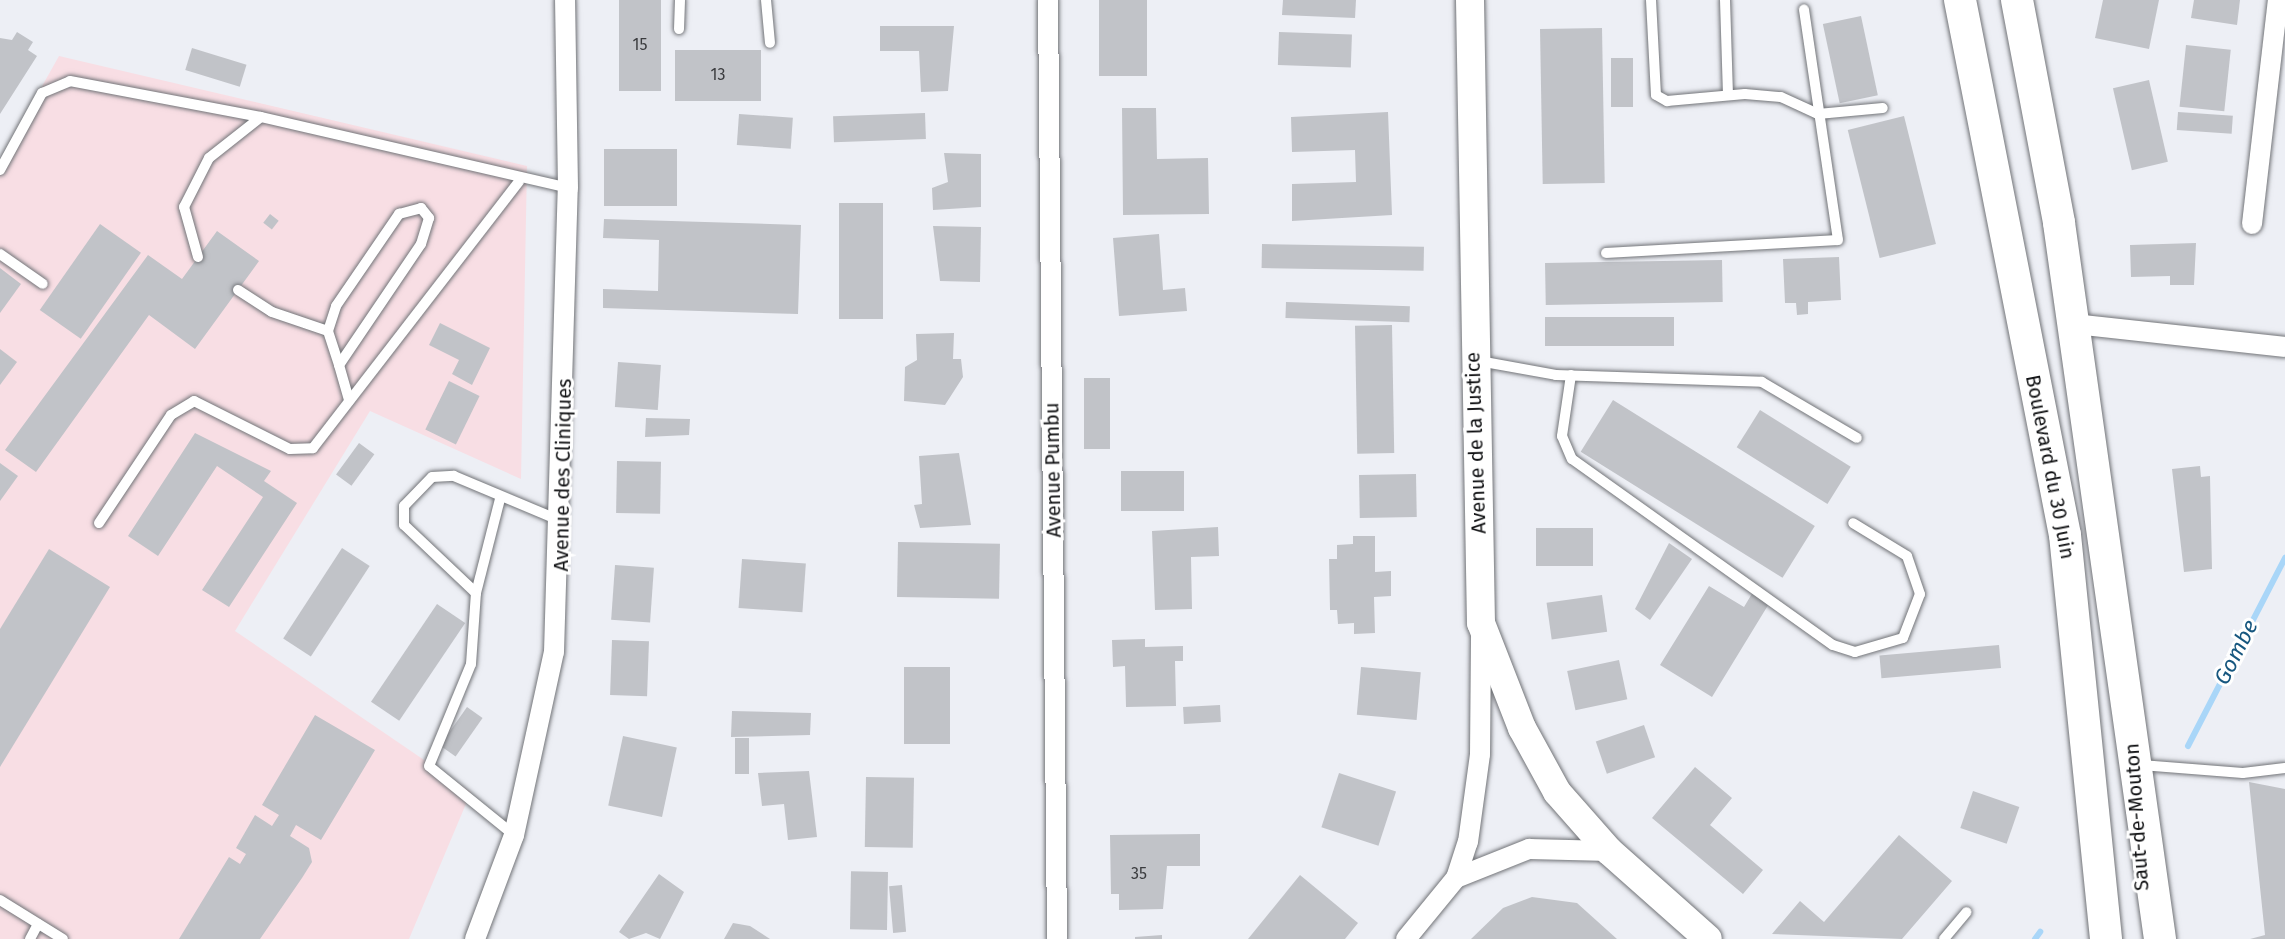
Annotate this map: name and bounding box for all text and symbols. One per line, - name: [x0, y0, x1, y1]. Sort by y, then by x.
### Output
- house number: 15: [633, 35, 647, 55]
- house number: 13: [711, 65, 725, 85]
- street label: Avenue de la Justice: [1461, 352, 1491, 534]
- street label: Boulevard du 30 Juin: [2020, 373, 2080, 561]
- street label: Avenue des Cliniques: [549, 378, 577, 572]
- street label: Avenue Pumbu: [1040, 402, 1066, 538]
- water label: Gombe: [2209, 615, 2263, 689]
- street label: Saut-de-Mouton: [2120, 742, 2154, 892]
- house number: 35: [1131, 864, 1147, 884]

